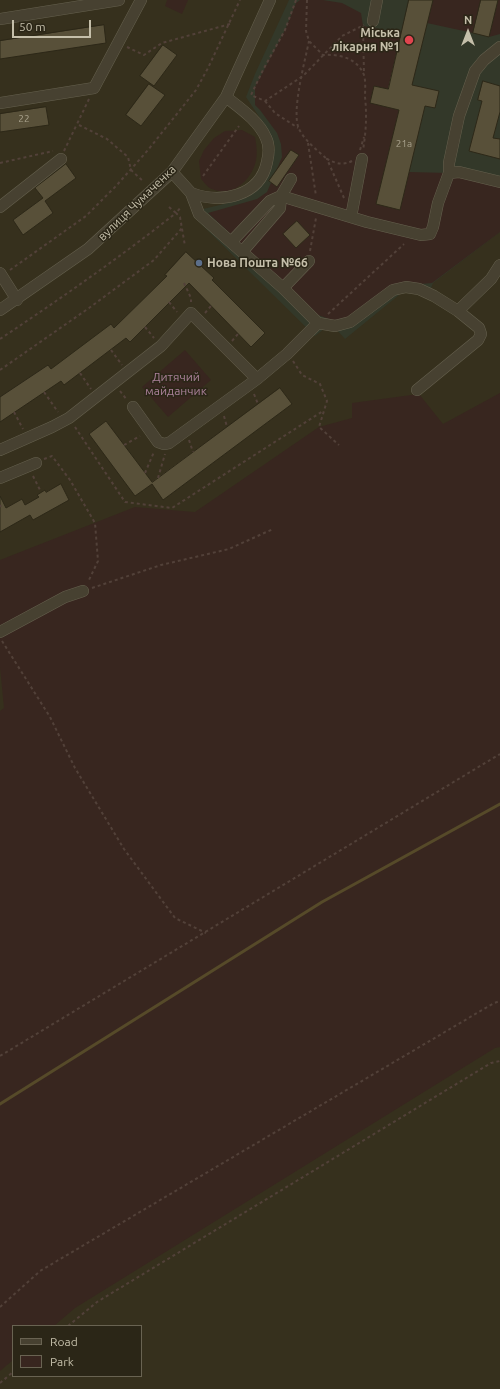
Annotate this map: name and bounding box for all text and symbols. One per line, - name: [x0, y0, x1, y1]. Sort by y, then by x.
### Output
- scale bar: [14, 12, 93, 38]
- north arrow: [448, 12, 488, 52]
- text: N: [464, 14, 472, 26]
- text: 50 m: [19, 20, 46, 33]
- place label: Міська лікарня №1: [332, 26, 400, 54]
- marker: Міська лікарня №1: [403, 34, 415, 46]
- house number: 22: [18, 113, 30, 125]
- house number: 21а: [396, 138, 412, 150]
- street label: вулиця Чумаченка: [95, 162, 179, 244]
- place label: Нова Пошта №66: [207, 256, 308, 270]
- marker: Нова Пошта №66: [194, 258, 204, 268]
- park label: Дитячий майданчик: [145, 370, 207, 398]
- legend: [12, 1325, 142, 1377]
- text: Road: [50, 1335, 78, 1348]
- text: Park: [50, 1355, 74, 1368]

